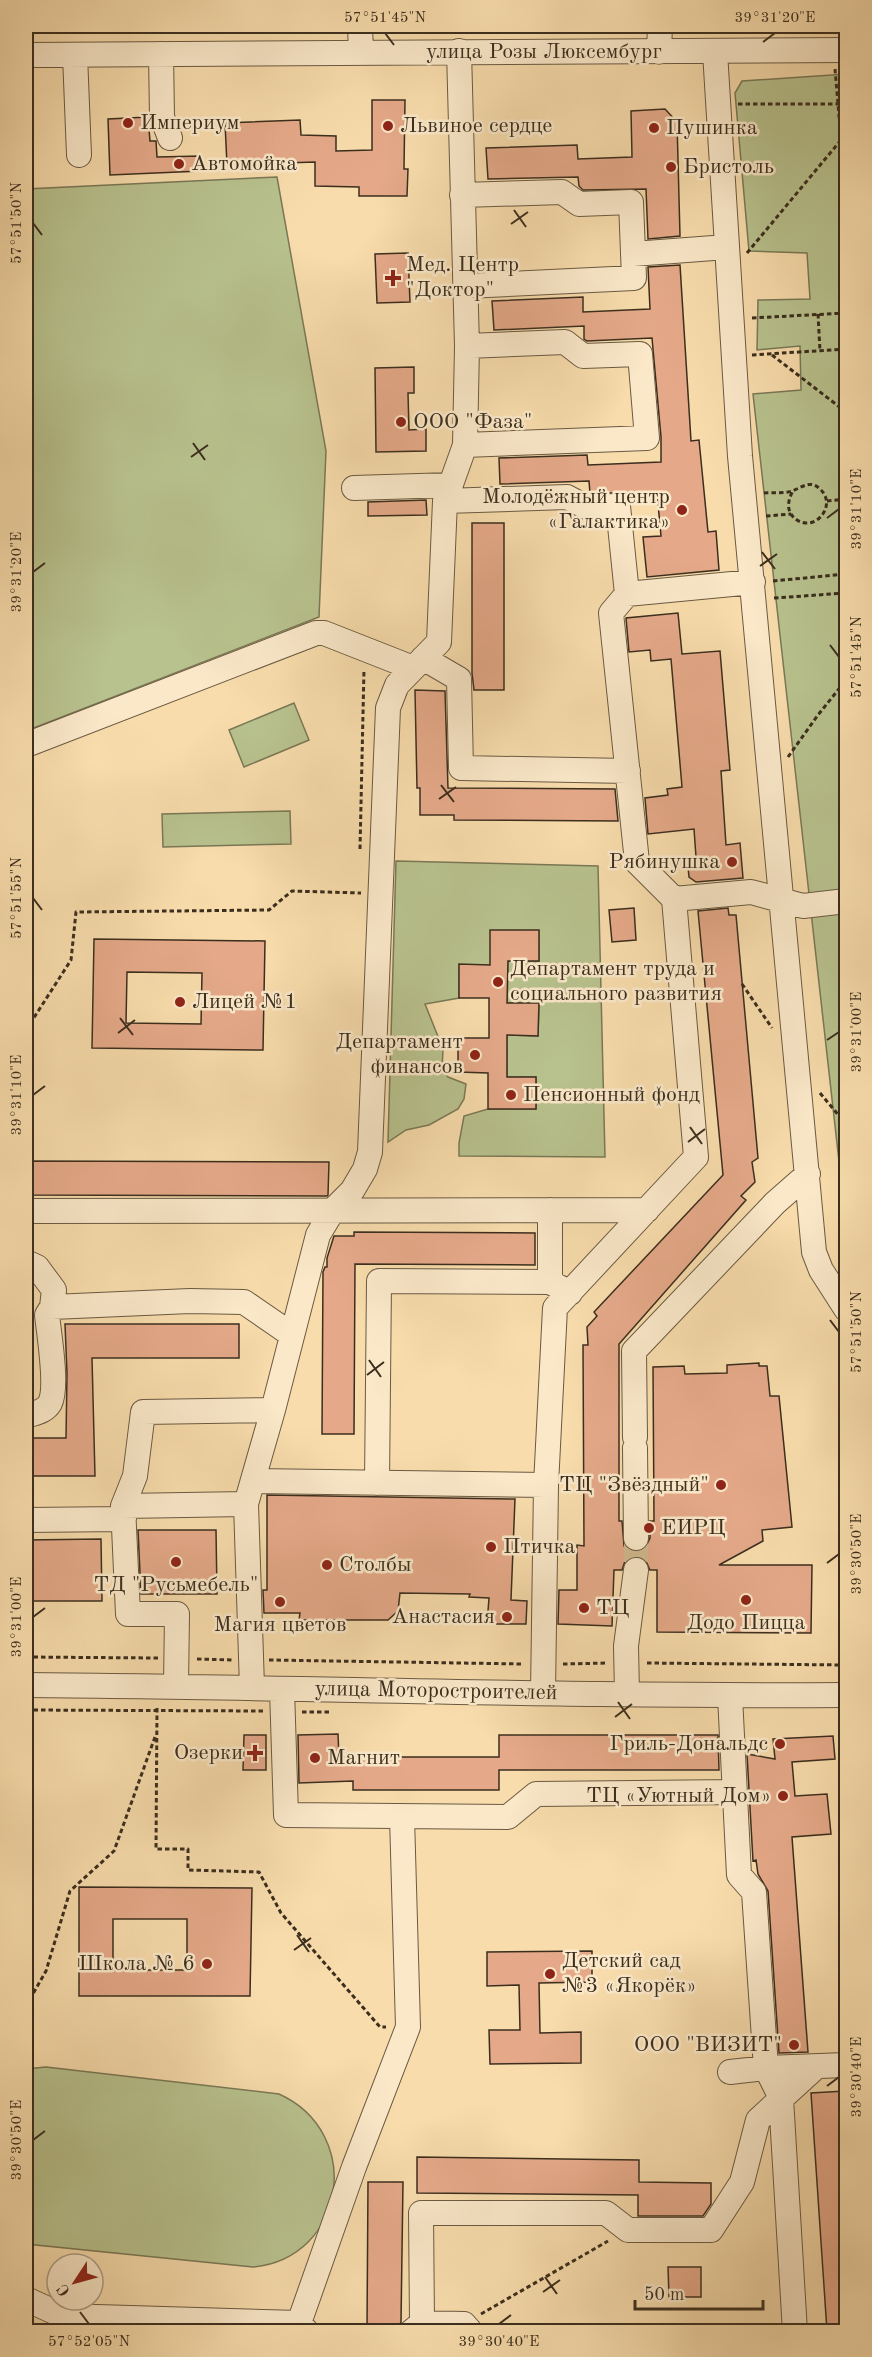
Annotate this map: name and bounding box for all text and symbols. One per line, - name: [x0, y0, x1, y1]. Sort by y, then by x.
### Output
- text: 57°51'45"N: [344, 11, 426, 26]
- text: 39°31'20"E: [735, 11, 815, 26]
- street label: улица Розы Люксембург: [426, 41, 662, 63]
- place label: Империум: [140, 112, 239, 134]
- place label: Львиное сердце: [400, 115, 552, 137]
- marker: Империум: [121, 116, 135, 130]
- place label: Пушинка: [666, 117, 758, 139]
- marker: Львиное сердце: [381, 119, 395, 133]
- marker: Пушинка: [647, 121, 661, 135]
- place label: Автомойка: [191, 153, 297, 175]
- place label: Бристоль: [683, 156, 774, 178]
- marker: Автомойка: [172, 157, 186, 171]
- marker: Бристоль: [664, 160, 678, 174]
- text: 57°51'50"N: [10, 182, 25, 264]
- place label: Мед. Центр "Доктор": [406, 254, 519, 301]
- marker: Мед. Центр "Доктор": [384, 269, 402, 287]
- place label: ООО "Фаза": [413, 411, 532, 433]
- marker: ООО "Фаза": [394, 415, 408, 429]
- text: 39°31'10"E: [850, 469, 865, 549]
- place label: Молодёжный центр «Галактика»: [482, 486, 670, 533]
- marker: Молодёжный центр «Галактика»: [675, 503, 689, 517]
- text: 39°31'20"E: [10, 532, 25, 612]
- text: 57°51'45"N: [850, 616, 865, 698]
- place label: Рябинушка: [608, 851, 720, 873]
- marker: Рябинушка: [725, 855, 739, 869]
- text: 57°51'55"N: [10, 857, 25, 939]
- place label: Департамент труда и социального развития: [510, 958, 722, 1005]
- marker: Департамент труда и социального развития: [491, 975, 505, 989]
- place label: Лицей №1: [192, 991, 297, 1013]
- text: 39°31'00"E: [850, 992, 865, 1072]
- marker: Лицей №1: [173, 995, 187, 1009]
- place label: Департамент финансов: [336, 1031, 463, 1078]
- marker: Департамент финансов: [468, 1048, 482, 1062]
- text: 39°31'10"E: [10, 1055, 25, 1135]
- place label: Пенсионный фонд: [523, 1084, 700, 1106]
- marker: Пенсионный фонд: [504, 1088, 518, 1102]
- text: 57°51'50"N: [850, 1291, 865, 1373]
- place label: ТЦ "Звёздный": [559, 1474, 709, 1496]
- marker: ТЦ "Звёздный": [714, 1478, 728, 1492]
- text: 39°30'50"E: [850, 1514, 865, 1594]
- place label: ЕИРЦ: [661, 1517, 726, 1539]
- marker: ЕИРЦ: [642, 1521, 656, 1535]
- place label: Птичка: [503, 1536, 576, 1558]
- marker: Птичка: [484, 1540, 498, 1554]
- place label: Столбы: [339, 1554, 412, 1576]
- marker: ТД "Русьмебель": [169, 1555, 183, 1569]
- marker: Столбы: [320, 1558, 334, 1572]
- place label: ТД "Русьмебель": [94, 1574, 258, 1596]
- text: 39°31'00"E: [10, 1577, 25, 1657]
- marker: Додо Пицца: [739, 1593, 753, 1607]
- marker: Магия цветов: [273, 1595, 287, 1609]
- place label: ТЦ: [596, 1597, 629, 1619]
- marker: ТЦ: [577, 1601, 591, 1615]
- place label: Анастасия: [392, 1606, 495, 1628]
- marker: Анастасия: [500, 1610, 514, 1624]
- place label: Додо Пицца: [687, 1612, 805, 1634]
- place label: Магия цветов: [214, 1614, 346, 1636]
- street label: улица Моторостроителей: [314, 1678, 558, 1704]
- place label: Гриль-Дональдс: [609, 1733, 768, 1755]
- marker: Гриль-Дональдс: [773, 1737, 787, 1751]
- place label: Озерки: [174, 1742, 243, 1764]
- marker: Озерки: [248, 1746, 262, 1760]
- place label: Магнит: [327, 1747, 400, 1769]
- marker: Магнит: [308, 1751, 322, 1765]
- place label: ТЦ «Уютный Дом»: [586, 1785, 771, 1807]
- marker: ТЦ «Уютный Дом»: [776, 1789, 790, 1803]
- place label: Детский сад №3 «Якорёк»: [562, 1950, 697, 1997]
- place label: Школа № 6: [78, 1953, 195, 1975]
- marker: Школа № 6: [200, 1957, 214, 1971]
- marker: Детский сад №3 «Якорёк»: [543, 1967, 557, 1981]
- place label: ООО "ВИЗИТ": [634, 2034, 782, 2056]
- text: 39°30'40"E: [850, 2037, 865, 2117]
- marker: ООО "ВИЗИТ": [787, 2038, 801, 2052]
- text: 39°30'50"E: [10, 2100, 25, 2180]
- north arrow: [45, 2252, 105, 2312]
- scale bar: [635, 2273, 762, 2311]
- text: С: [55, 2281, 74, 2299]
- text: 50 m: [644, 2286, 684, 2304]
- text: 57°52'05"N: [48, 2335, 130, 2350]
- text: 39°30'40"E: [459, 2335, 539, 2350]

